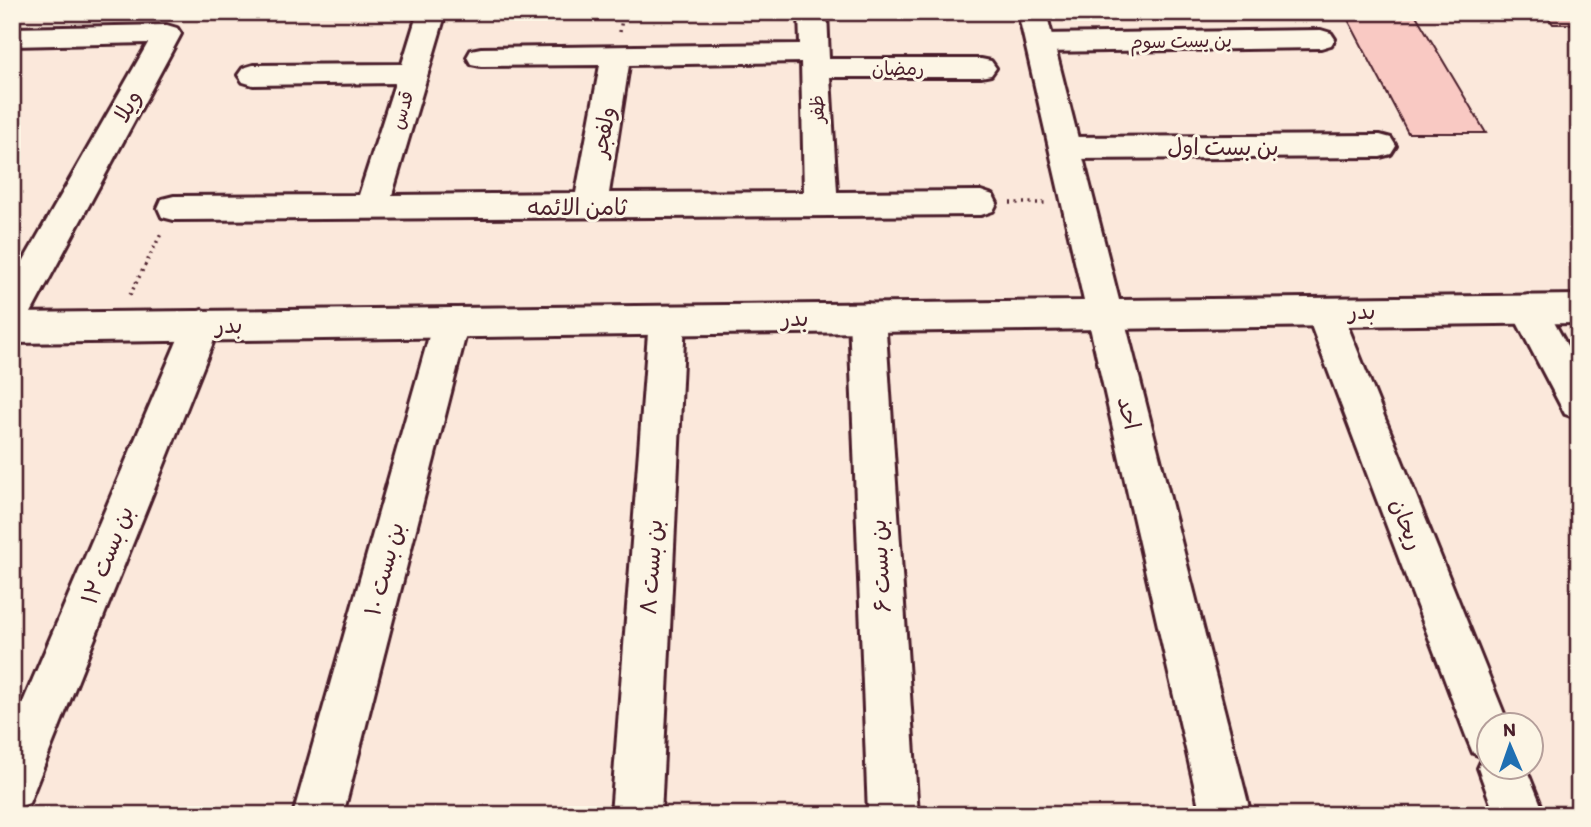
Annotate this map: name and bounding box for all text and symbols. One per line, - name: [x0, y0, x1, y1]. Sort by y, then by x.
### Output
- street label: بن بست سوم: [1130, 29, 1232, 56]
- street label: رمضان: [872, 57, 924, 80]
- street label: ویلا: [107, 85, 147, 127]
- street label: قدس: [385, 88, 419, 132]
- street label: ظفر: [805, 94, 829, 126]
- street label: ولفجر: [584, 104, 621, 162]
- street label: بن بست اول: [1167, 133, 1279, 161]
- street label: ثامن الائمه: [527, 193, 628, 221]
- street label: بدر: [1346, 297, 1376, 325]
- street label: بدر: [779, 304, 809, 332]
- street label: بدر: [213, 311, 243, 339]
- street label: احد: [1111, 394, 1147, 432]
- street label: ریحان: [1384, 494, 1430, 554]
- street label: بن بست ۱۲: [75, 502, 139, 608]
- street label: بن بست ۸: [634, 518, 668, 616]
- street label: بن بست ۶: [864, 518, 896, 614]
- street label: بن بست ۱۰: [358, 519, 410, 619]
- north arrow: [1476, 712, 1546, 782]
- text: N: [1503, 718, 1516, 741]

